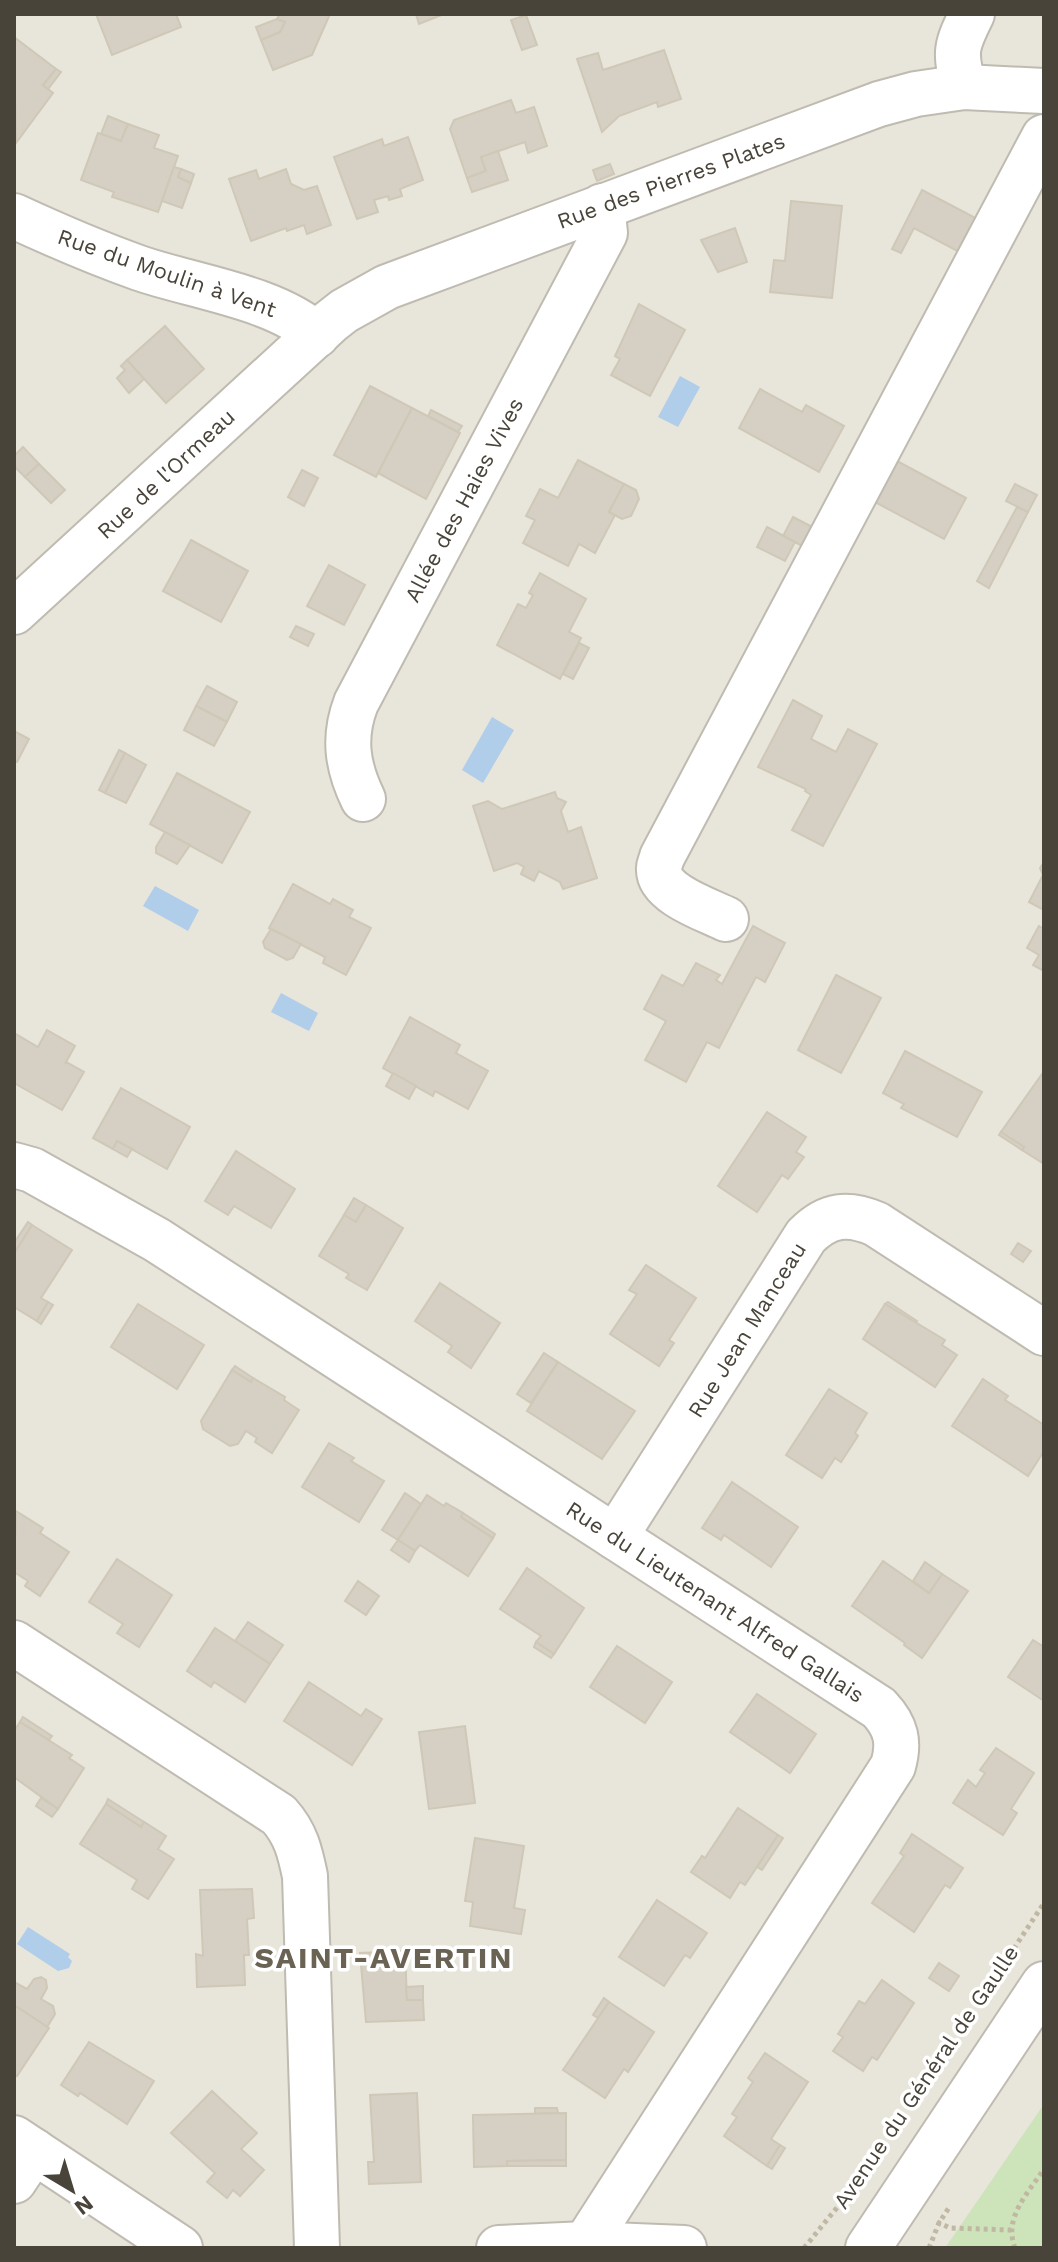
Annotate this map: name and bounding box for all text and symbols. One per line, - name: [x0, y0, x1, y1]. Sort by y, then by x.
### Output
- street label: Rue des Pierres Plates: [554, 128, 788, 234]
- street label: Rue du Moulin à Vent: [54, 224, 280, 322]
- street label: Allée des Haies Vives: [400, 394, 528, 606]
- street label: Rue de l'Ormeau: [92, 404, 240, 544]
- street label: Rue Jean Manceau: [683, 1238, 811, 1422]
- street label: Rue du Lieutenant Alfred Gallais: [561, 1496, 869, 1708]
- district label: SAINT-AVERTIN: [255, 1940, 513, 1975]
- street label: Avenue du Général de Gaulle: [828, 1941, 1024, 2213]
- north arrow: [32, 2150, 112, 2230]
- text: N: [70, 2190, 98, 2220]

